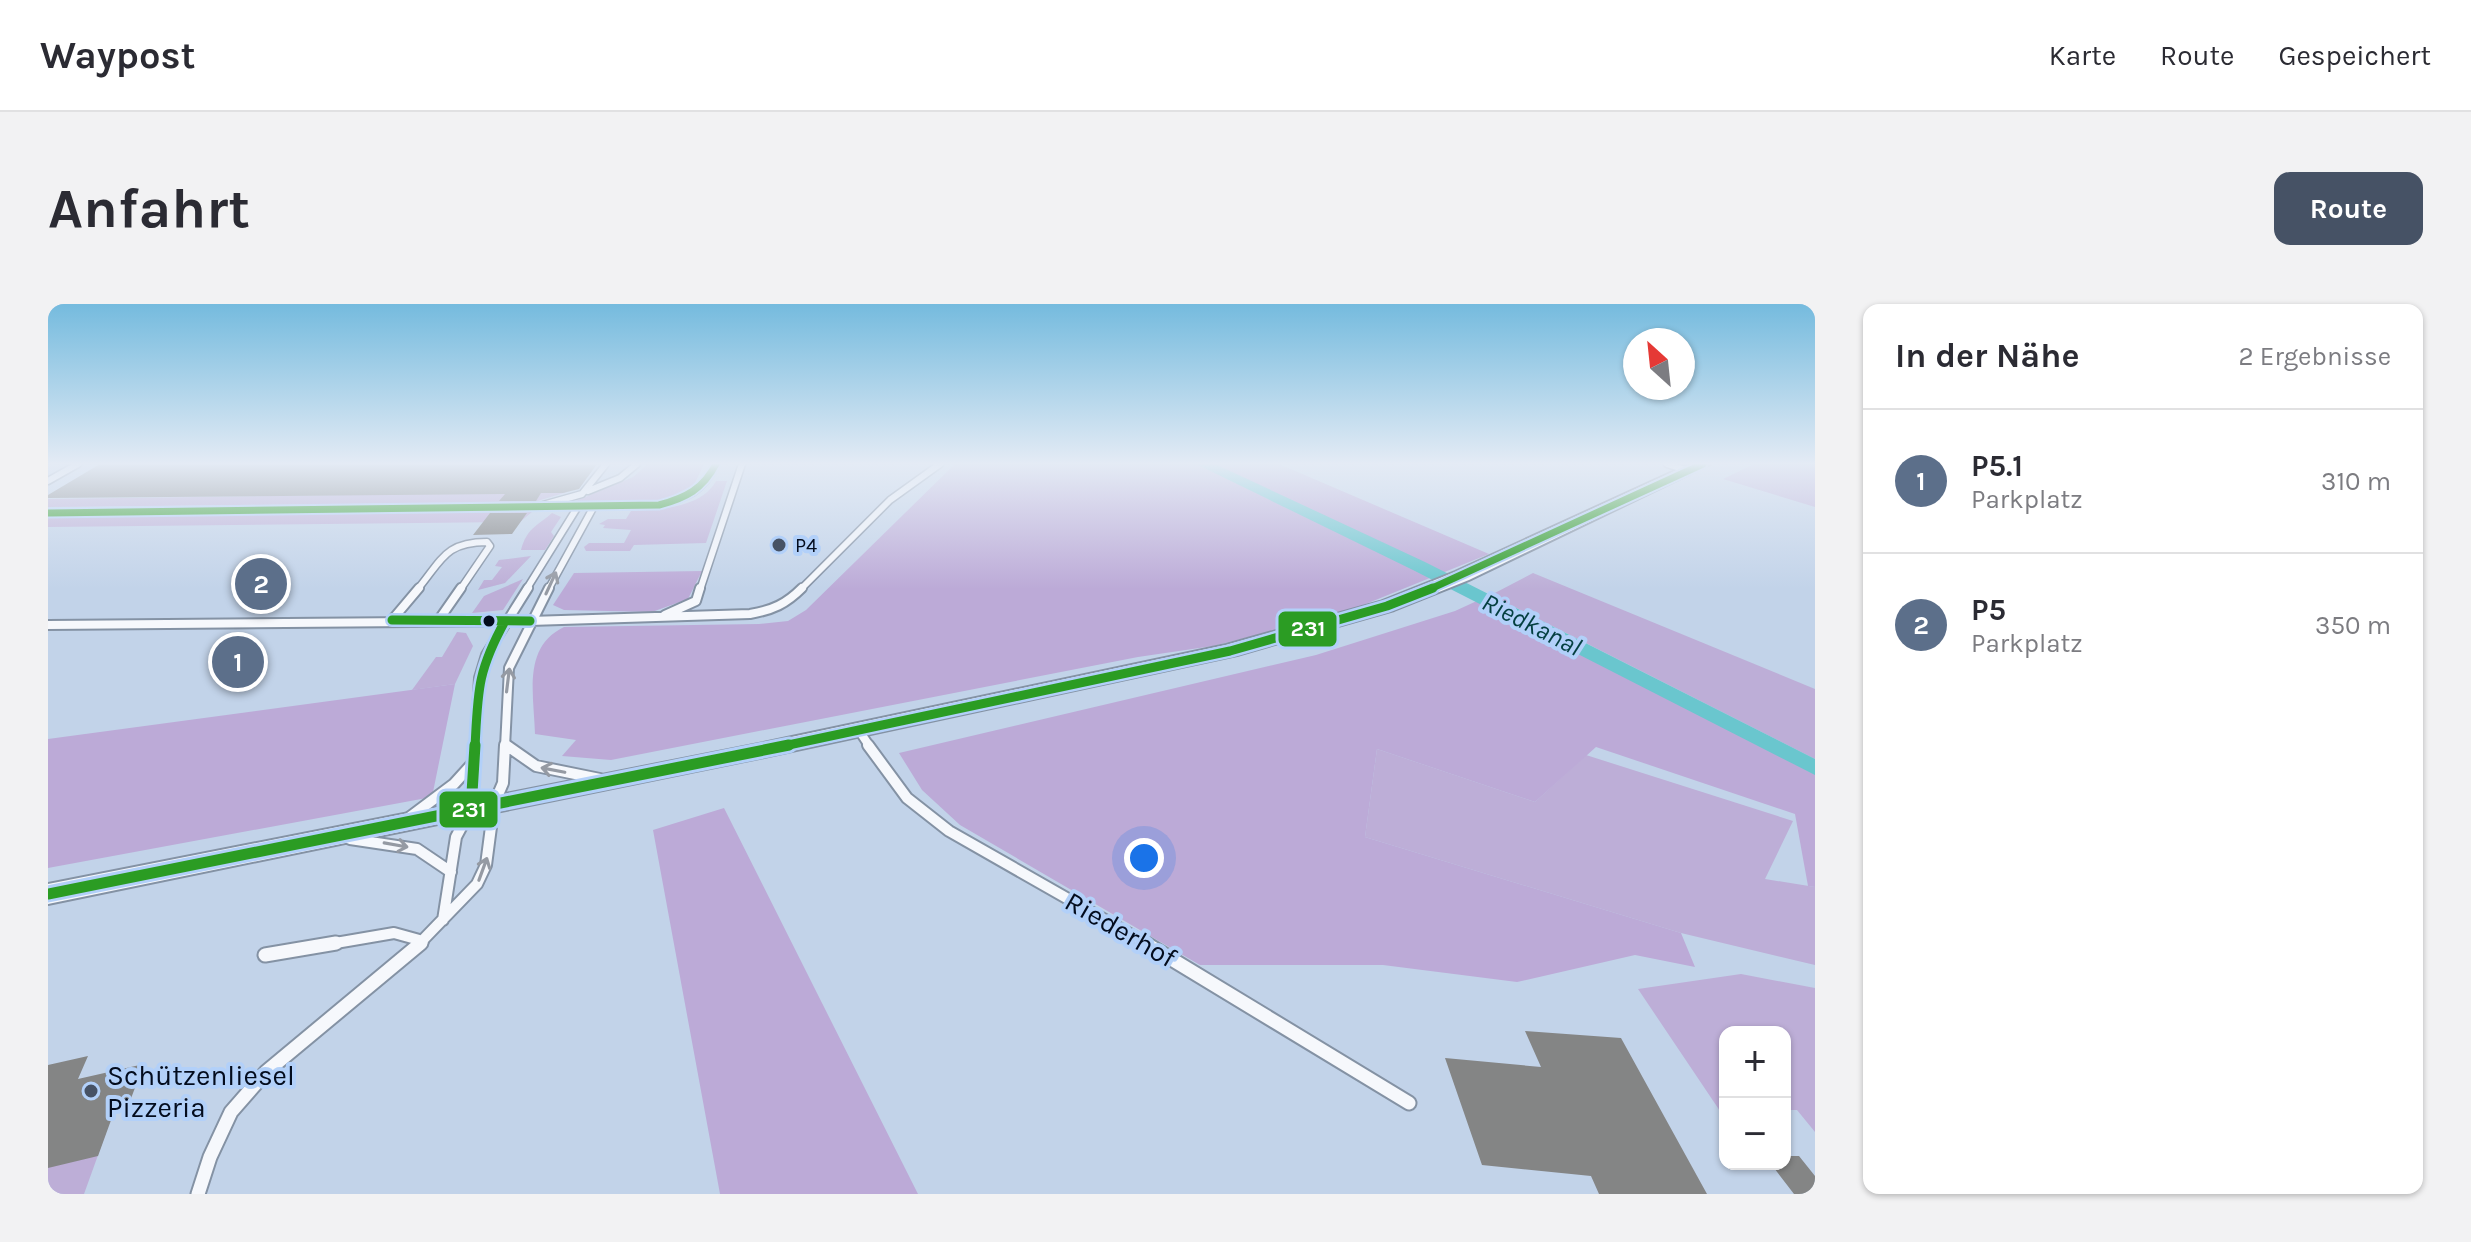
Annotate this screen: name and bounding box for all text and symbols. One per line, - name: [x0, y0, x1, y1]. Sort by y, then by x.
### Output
- text: Waypost: [40, 33, 196, 78]
- text: Karte: [2049, 39, 2116, 72]
- text: Route: [2160, 39, 2234, 72]
- text: Gespeichert: [2278, 39, 2431, 72]
- button: Route: [2274, 172, 2423, 245]
- text: Anfahrt: [48, 176, 250, 241]
- north arrow: [1623, 328, 1695, 400]
- text: In der Nähe: [1895, 336, 2079, 376]
- text: 2 Ergebnisse: [2239, 341, 2391, 372]
- text: P5.1: [1971, 448, 2023, 484]
- text: 1: [1916, 466, 1926, 497]
- text: 310 m: [2321, 466, 2391, 497]
- text: Parkplatz: [1971, 484, 2083, 515]
- place label: P4: [795, 534, 817, 557]
- marker: P4: [770, 536, 788, 554]
- pin: 2: [235, 554, 287, 614]
- one-way arrow: [544, 572, 559, 596]
- water label: Riedkanal: [1477, 586, 1587, 663]
- text: P5: [1971, 592, 2006, 628]
- line badge: 231: [1277, 610, 1338, 648]
- text: 2: [1913, 610, 1929, 641]
- text: 350 m: [2315, 610, 2391, 641]
- unlabelled marker: [481, 613, 497, 629]
- text: 231: [1291, 616, 1325, 642]
- text: Parkplatz: [1971, 628, 2083, 659]
- pin: 1: [212, 632, 264, 692]
- one-way arrow: [500, 667, 515, 694]
- one-way arrow: [541, 762, 566, 777]
- line badge: 231: [438, 790, 499, 829]
- text: 231: [452, 797, 486, 823]
- one-way arrow: [383, 838, 408, 853]
- your location: [1124, 838, 1164, 878]
- one-way arrow: [477, 857, 491, 881]
- street label: Riederhof: [1059, 884, 1183, 975]
- map controls: [1719, 1026, 1791, 1170]
- button: +: [1719, 1026, 1791, 1098]
- place label: Schützenliesel Pizzeria: [107, 1059, 295, 1124]
- marker: Schützenliesel Pizzeria: [82, 1082, 100, 1100]
- button: −: [1719, 1098, 1791, 1170]

